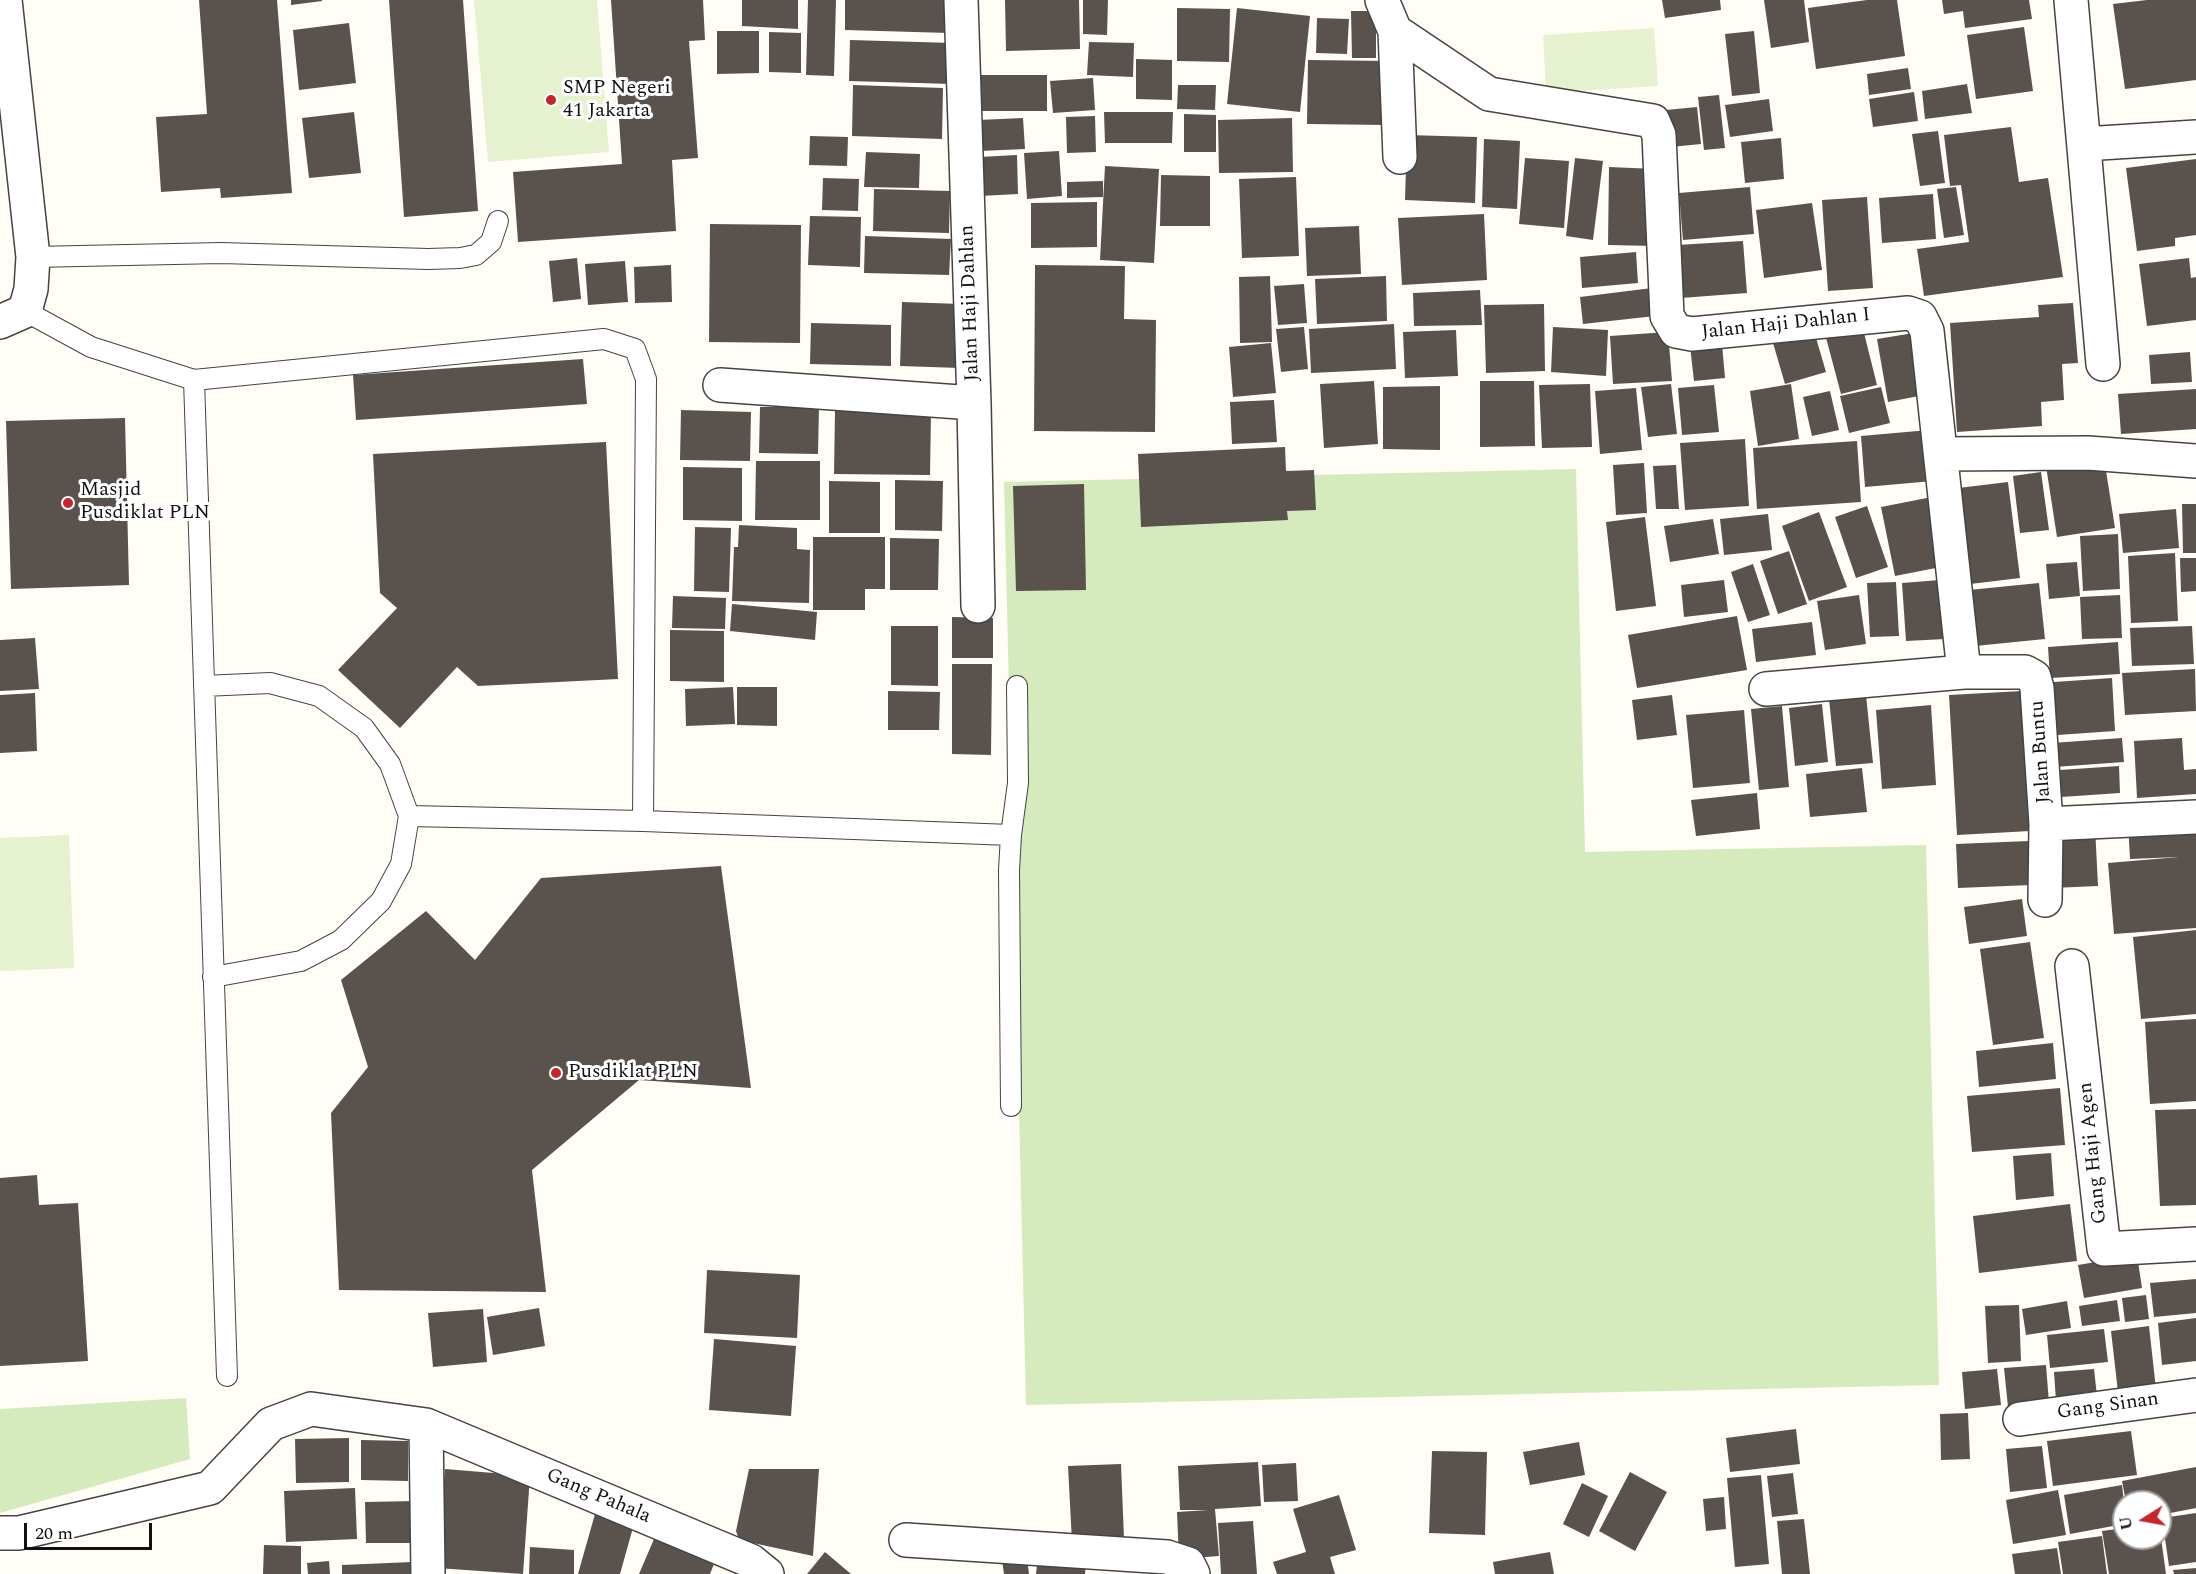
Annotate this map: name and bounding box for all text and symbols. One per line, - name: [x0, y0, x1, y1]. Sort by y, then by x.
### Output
- place label: SMP Negeri 41 Jakarta: [563, 77, 671, 124]
- marker: SMP Negeri 41 Jakarta: [544, 93, 558, 107]
- street label: Jalan Haji Dahlan: [956, 224, 986, 382]
- street label: Jalan Haji Dahlan I: [1700, 304, 1872, 346]
- place label: Masjid Pusdiklat PLN: [80, 479, 210, 526]
- marker: Masjid Pusdiklat PLN: [61, 496, 75, 510]
- street label: Jalan Buntu: [2026, 700, 2058, 804]
- place label: Pusdiklat PLN: [568, 1061, 698, 1085]
- marker: Pusdiklat PLN: [549, 1066, 563, 1080]
- street label: Gang Haji Agen: [2075, 1081, 2113, 1225]
- street label: Gang Sinan: [2056, 1388, 2160, 1426]
- street label: Gang Pahala: [542, 1464, 654, 1530]
- north arrow: [2112, 1490, 2172, 1550]
- scale bar: [27, 1511, 154, 1549]
- text: U: [2113, 1514, 2139, 1532]
- text: 20 m: [35, 1520, 73, 1547]

